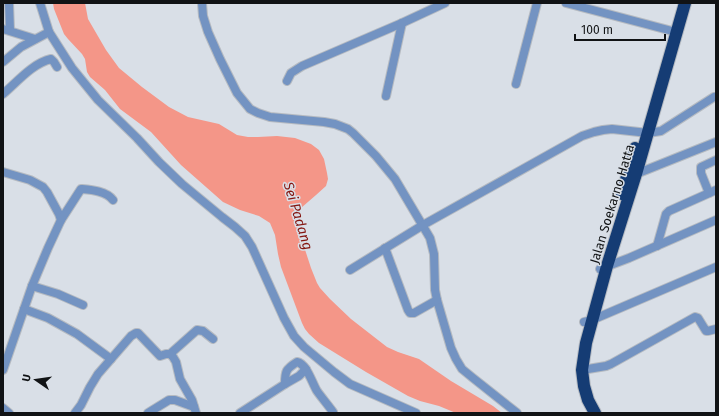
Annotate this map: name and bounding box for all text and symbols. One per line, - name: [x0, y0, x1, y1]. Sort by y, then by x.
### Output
- scale bar: [575, 16, 665, 42]
- text: 100 m: [581, 23, 613, 37]
- street label: Jalan Soekarno Hatta: [587, 142, 637, 266]
- water label: Sei Padang: [279, 179, 316, 252]
- north arrow: [16, 360, 56, 400]
- text: U: [20, 373, 34, 383]

